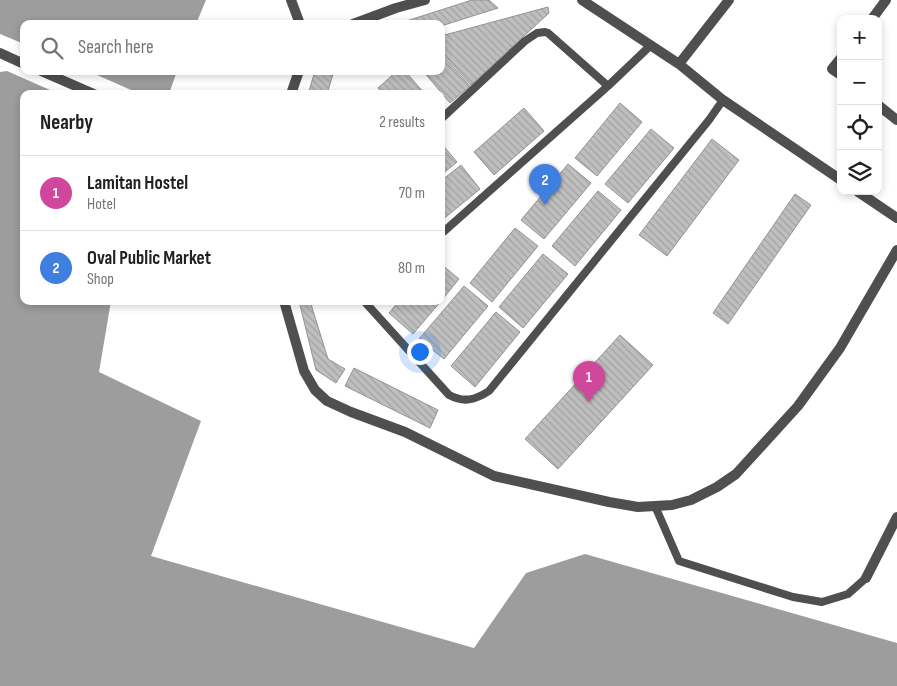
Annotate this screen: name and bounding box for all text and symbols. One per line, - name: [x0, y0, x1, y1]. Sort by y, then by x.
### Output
- map controls: [837, 15, 882, 195]
- button: +: [837, 15, 882, 60]
- search box: [20, 20, 445, 75]
- icon: search: [38, 34, 66, 62]
- text: Search here: [78, 36, 154, 59]
- button: −: [837, 60, 882, 105]
- button: locate: [837, 105, 882, 150]
- text: Nearby: [40, 110, 93, 135]
- text: 2 results: [379, 113, 425, 132]
- button: layers: [837, 150, 882, 195]
- pin: 2: [529, 164, 561, 205]
- text: Lamitan Hostel: [87, 172, 188, 195]
- text: 1: [53, 184, 59, 203]
- text: 70 m: [399, 184, 425, 203]
- text: Hotel: [87, 195, 116, 214]
- text: Oval Public Market: [87, 247, 211, 270]
- text: 2: [52, 259, 60, 278]
- text: 80 m: [398, 259, 425, 278]
- text: Shop: [87, 270, 114, 289]
- your location: [407, 339, 433, 365]
- pin: 1: [573, 361, 605, 402]

